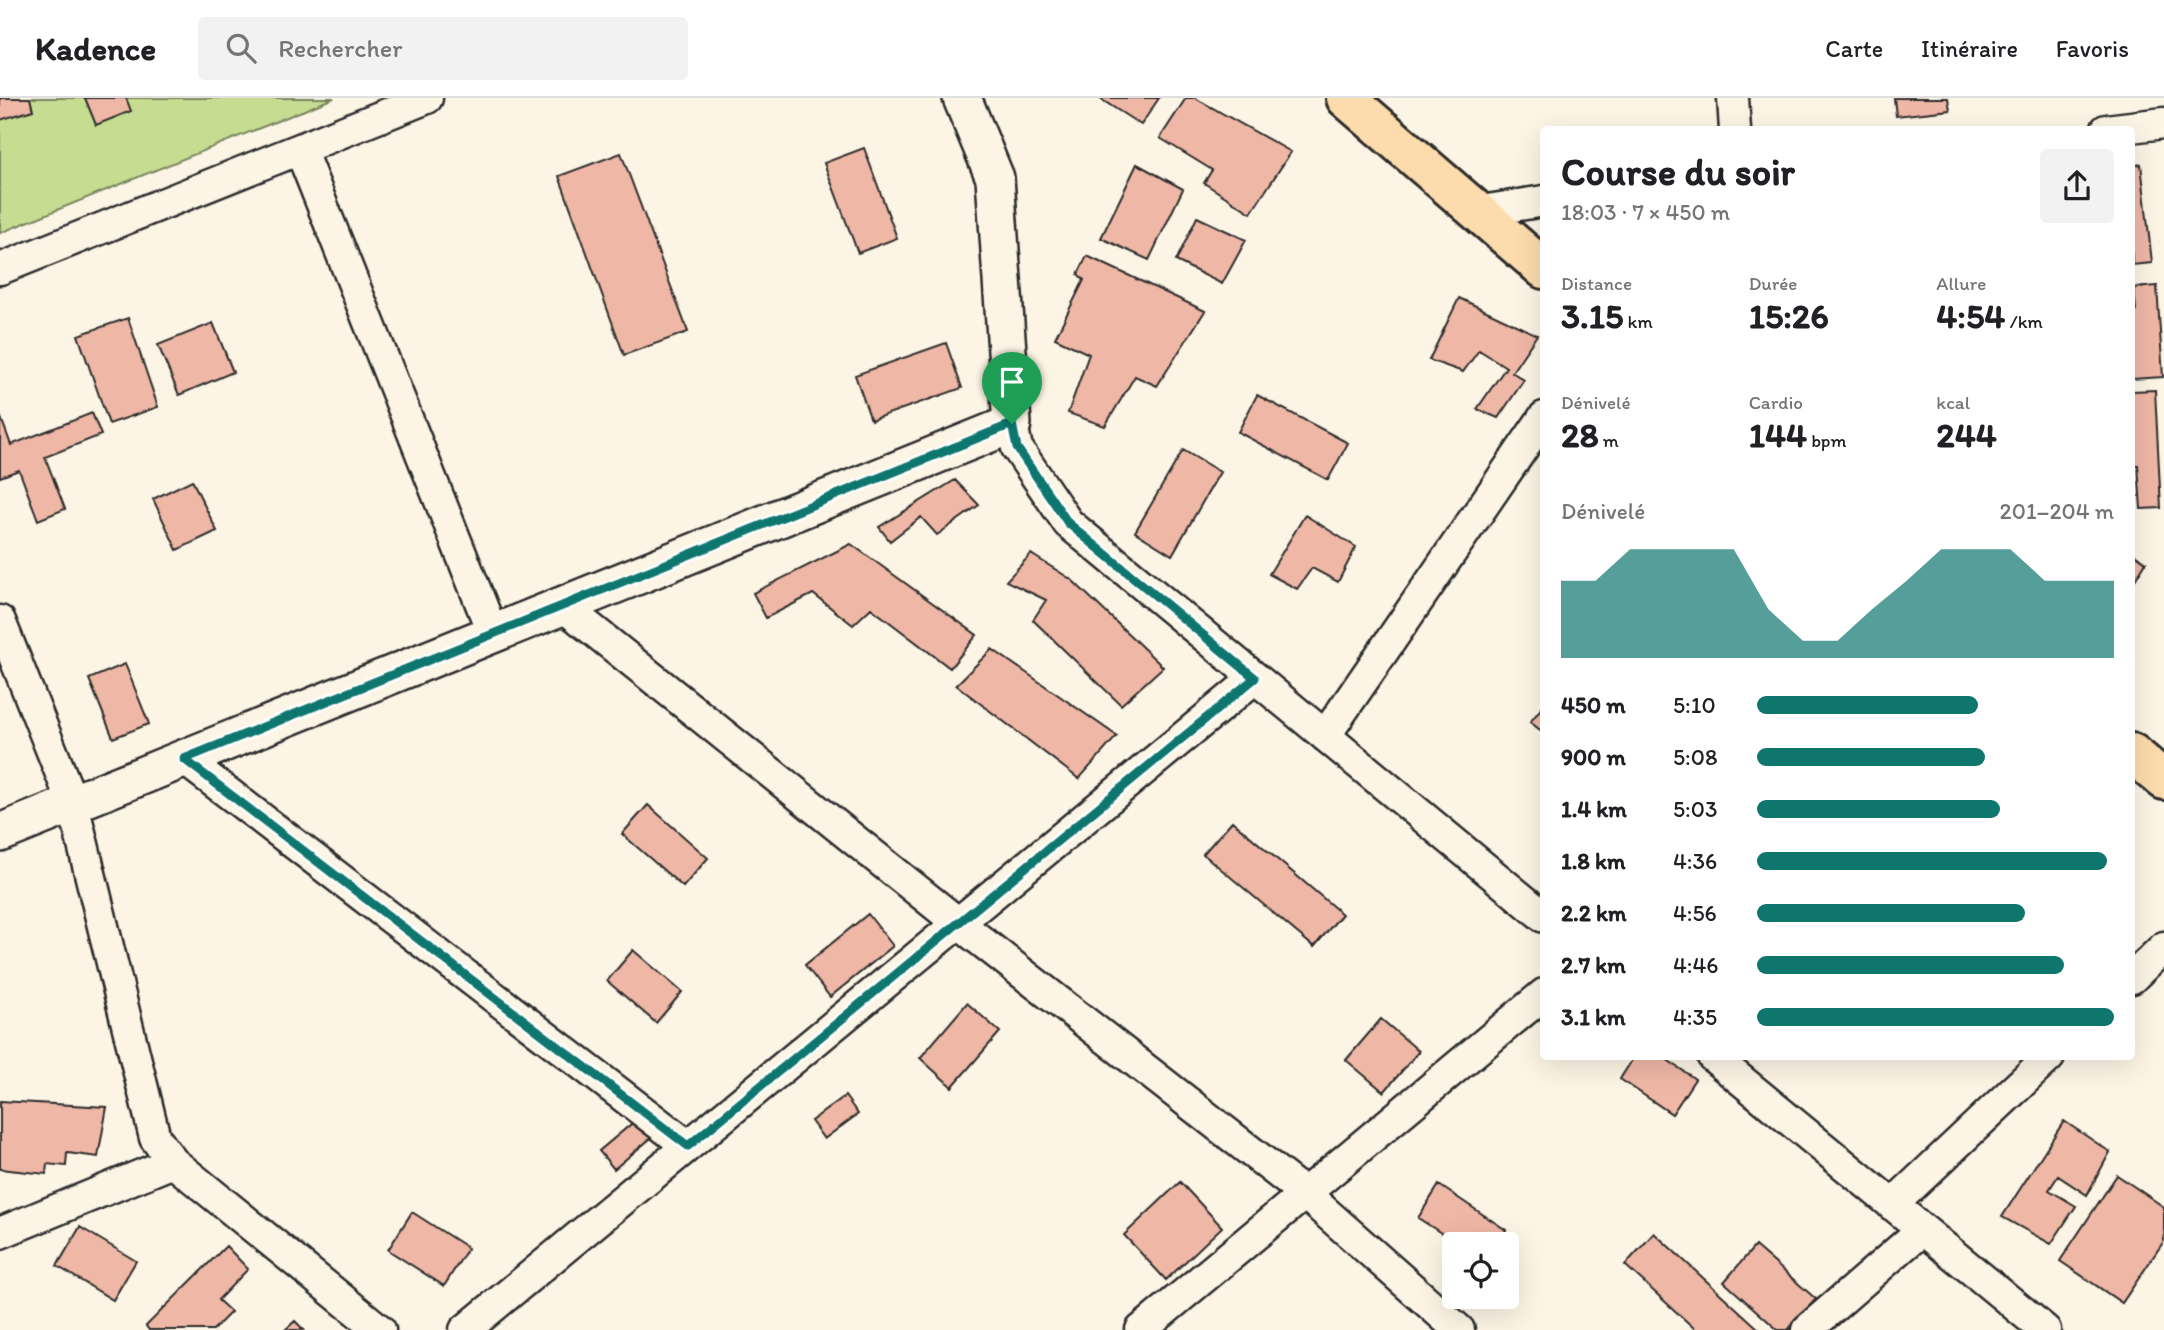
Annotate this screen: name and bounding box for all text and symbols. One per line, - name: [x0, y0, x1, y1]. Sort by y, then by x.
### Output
- search box: [198, 17, 688, 80]
- text: Kadence: [35, 29, 156, 68]
- icon: search: [222, 29, 260, 67]
- text: Rechercher: [278, 32, 403, 64]
- text: Carte: [1825, 34, 1883, 63]
- text: Itinéraire: [1921, 34, 2018, 63]
- text: Favoris: [2056, 34, 2129, 63]
- text: Course du soir: [1561, 149, 1795, 195]
- button: share: [2040, 149, 2114, 223]
- text: 18:03 · 7 × 450 m: [1561, 198, 1730, 226]
- text: Distance: [1561, 272, 1632, 295]
- text: Durée: [1749, 272, 1797, 295]
- text: Allure: [1936, 272, 1986, 295]
- text: 3.15: [1561, 295, 1623, 337]
- text: 15:26: [1749, 295, 1829, 337]
- text: 4:54: [1936, 295, 2005, 337]
- text: km: [1623, 310, 1653, 333]
- text: /km: [2005, 310, 2043, 333]
- pin: [982, 352, 1042, 424]
- icon: arrive: [993, 363, 1031, 401]
- text: Dénivelé: [1561, 391, 1631, 414]
- text: Cardio: [1749, 391, 1803, 414]
- text: kcal: [1936, 391, 1970, 414]
- text: 28: [1561, 414, 1599, 456]
- text: 144: [1749, 414, 1807, 456]
- text: 244: [1936, 414, 1997, 456]
- text: m: [1599, 429, 1619, 452]
- text: bpm: [1807, 429, 1847, 452]
- text: Dénivelé: [1561, 497, 1645, 525]
- text: 201–204 m: [2000, 497, 2114, 525]
- text: 450 m: [1561, 691, 1626, 719]
- text: 5:10: [1673, 691, 1716, 719]
- text: 900 m: [1561, 743, 1626, 771]
- text: 5:08: [1673, 743, 1717, 771]
- text: 1.4 km: [1561, 795, 1627, 823]
- text: 5:03: [1673, 795, 1717, 823]
- text: 1.8 km: [1561, 847, 1626, 875]
- text: 4:36: [1673, 847, 1717, 875]
- text: 2.2 km: [1561, 899, 1626, 927]
- text: 4:56: [1673, 899, 1717, 927]
- text: 2.7 km: [1561, 951, 1626, 979]
- text: 4:46: [1673, 951, 1718, 979]
- text: 3.1 km: [1561, 1003, 1625, 1031]
- text: 4:35: [1673, 1003, 1717, 1031]
- map controls: [1442, 1232, 1519, 1309]
- button: locate: [1442, 1232, 1519, 1309]

